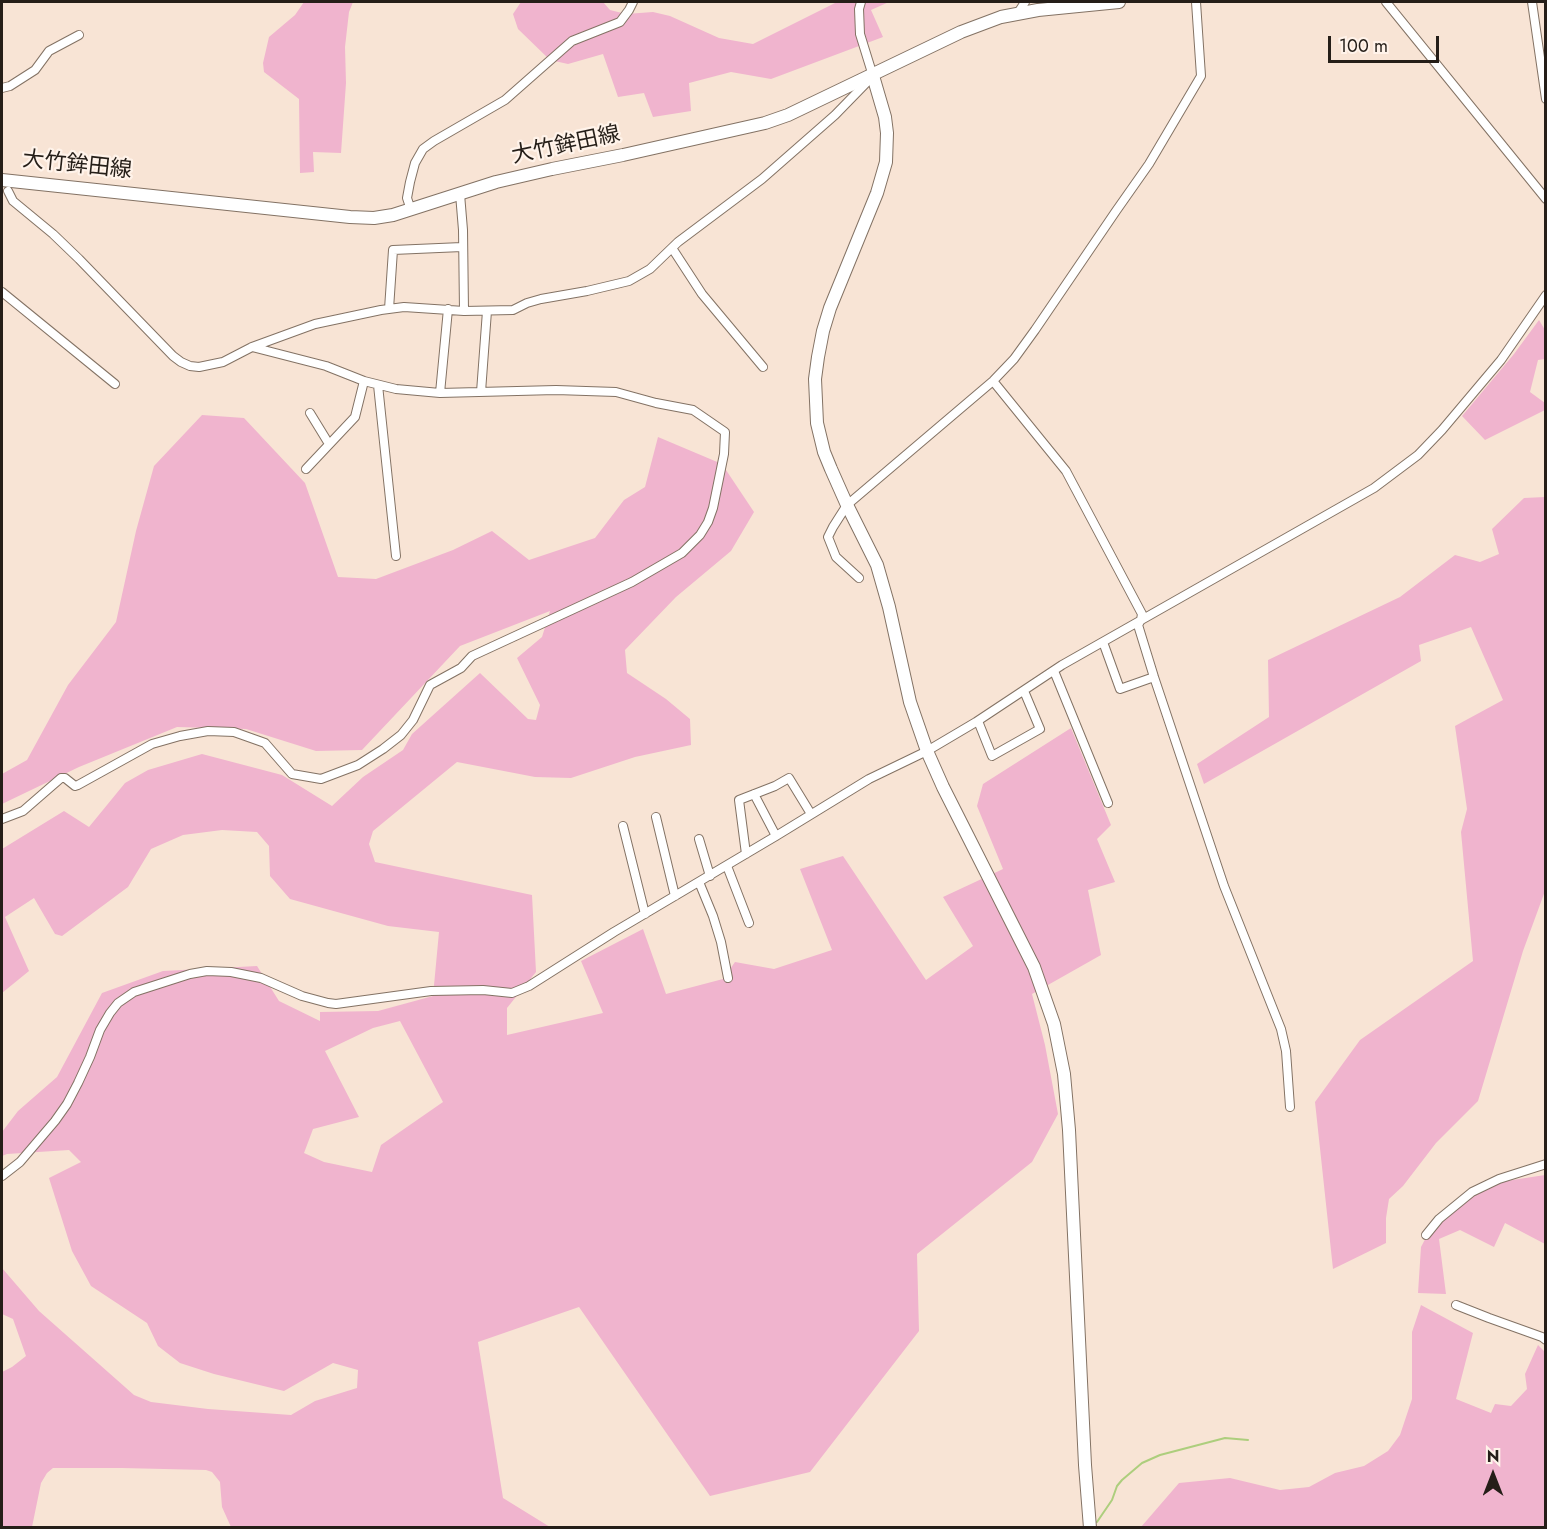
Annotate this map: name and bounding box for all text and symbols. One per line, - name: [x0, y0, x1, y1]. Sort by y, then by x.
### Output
- scale bar: [1331, 24, 1442, 62]
- text: 100 m: [1339, 33, 1388, 59]
- street label: 大竹鉾田線: [509, 122, 623, 170]
- street label: 大竹鉾田線: [21, 147, 133, 185]
- north arrow: [1463, 1445, 1523, 1505]
- text: N: [1487, 1445, 1499, 1468]

